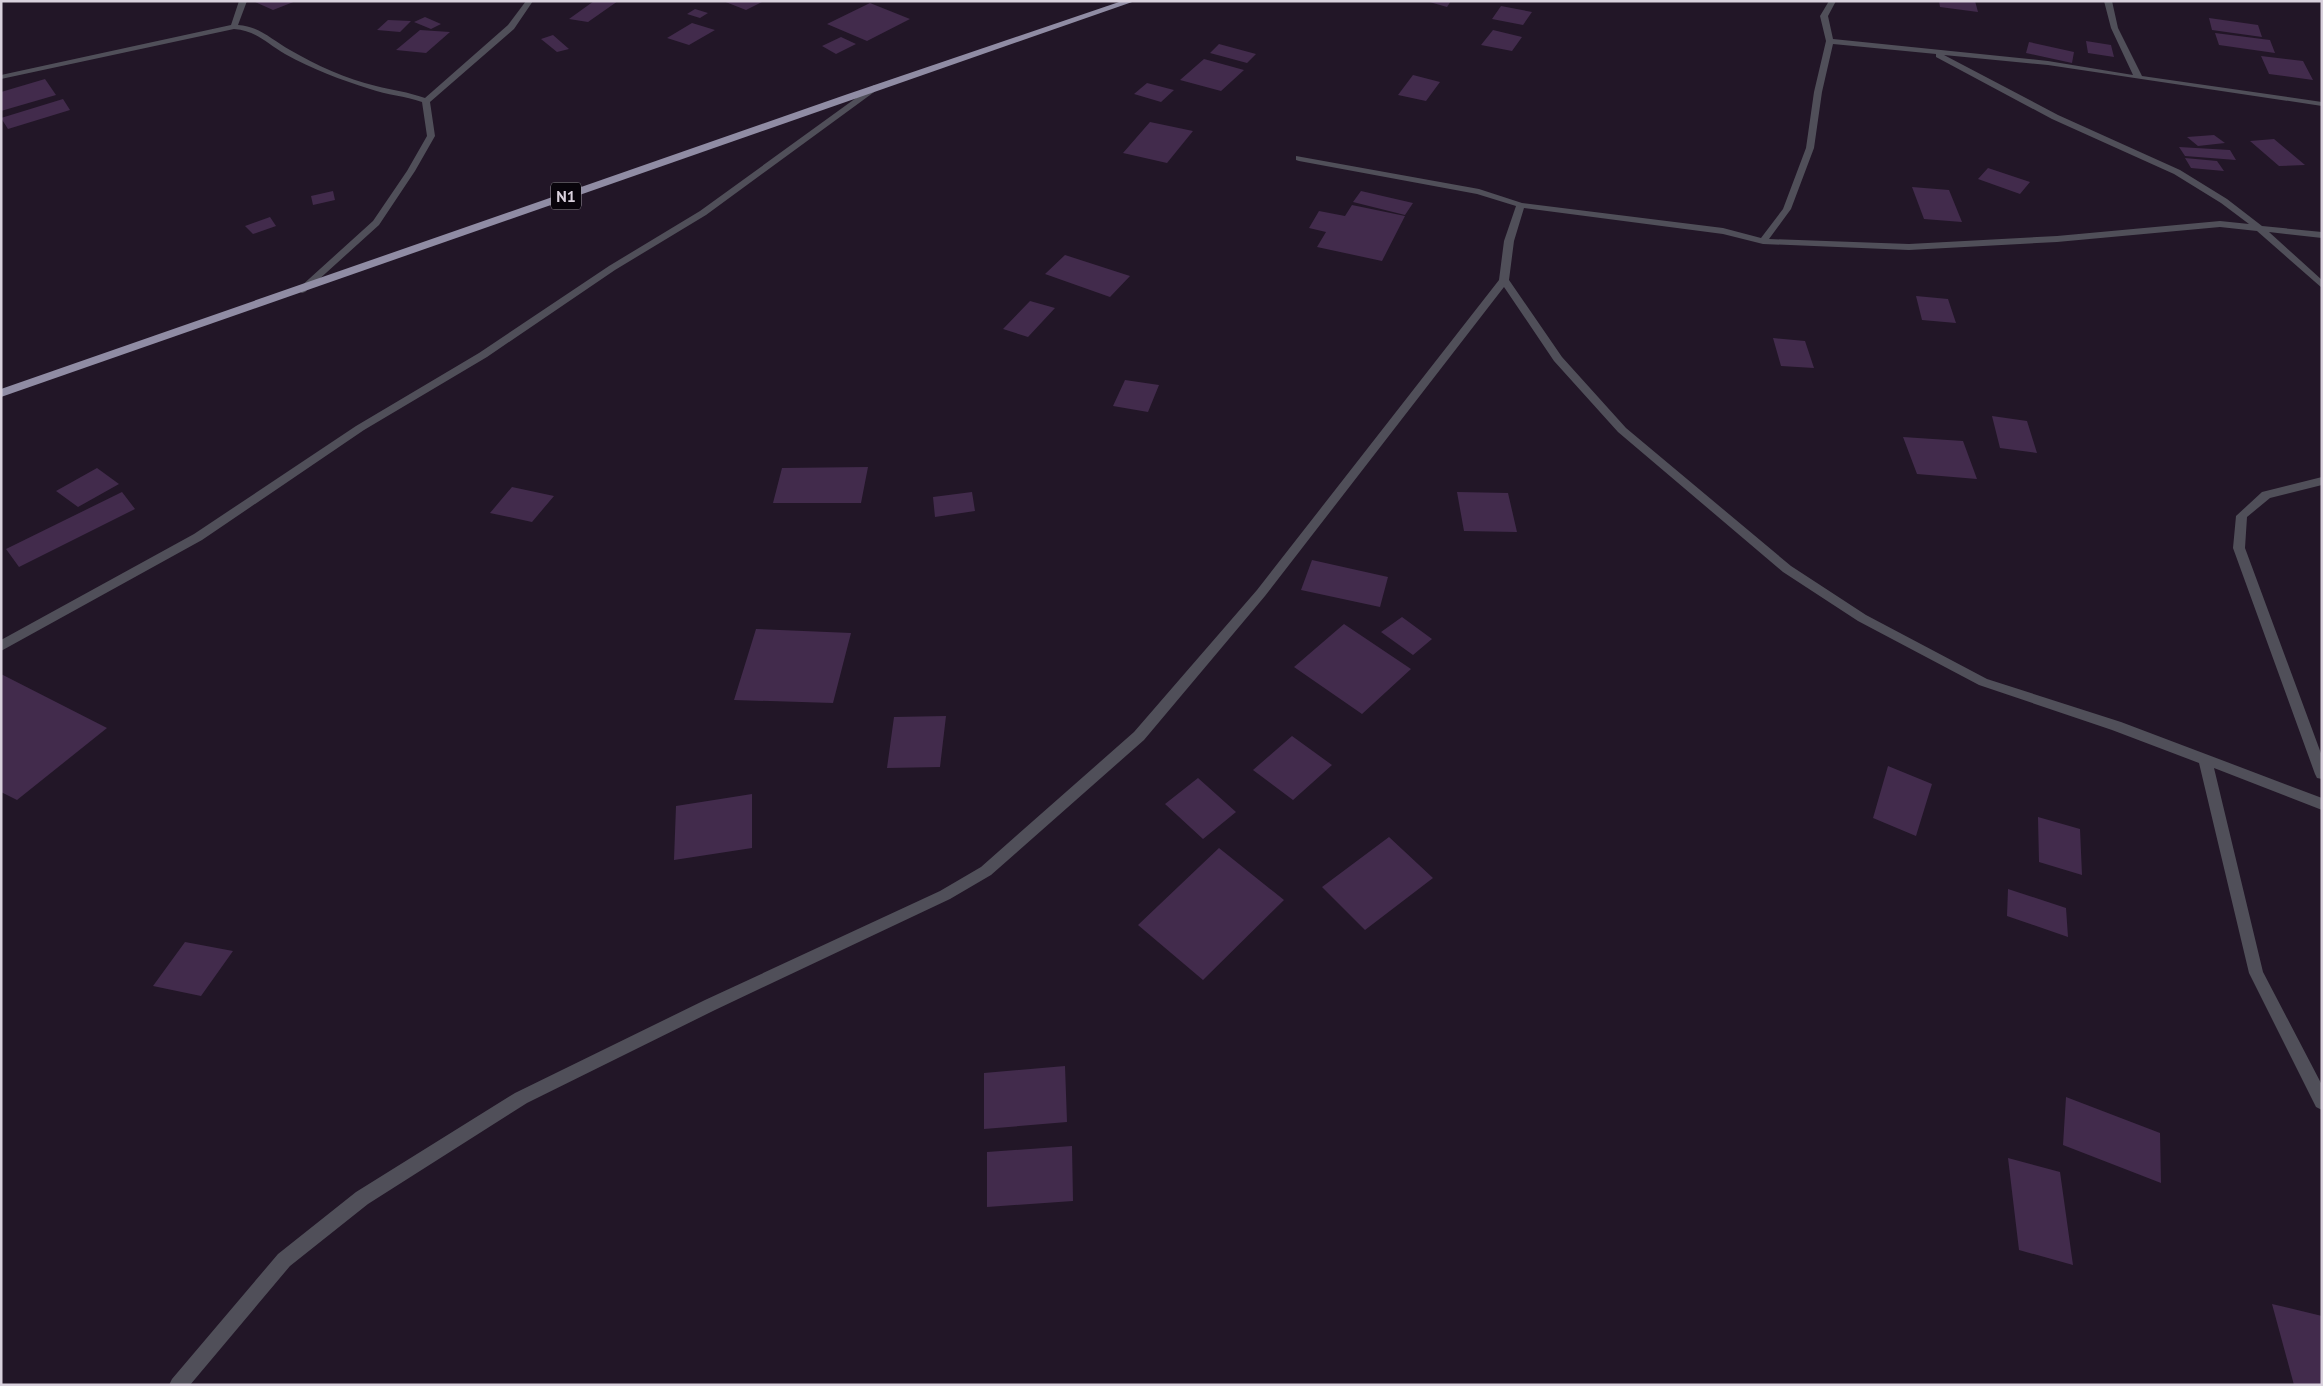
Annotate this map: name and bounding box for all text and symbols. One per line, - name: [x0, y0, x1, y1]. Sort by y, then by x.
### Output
- road number: N1: [551, 182, 581, 210]

